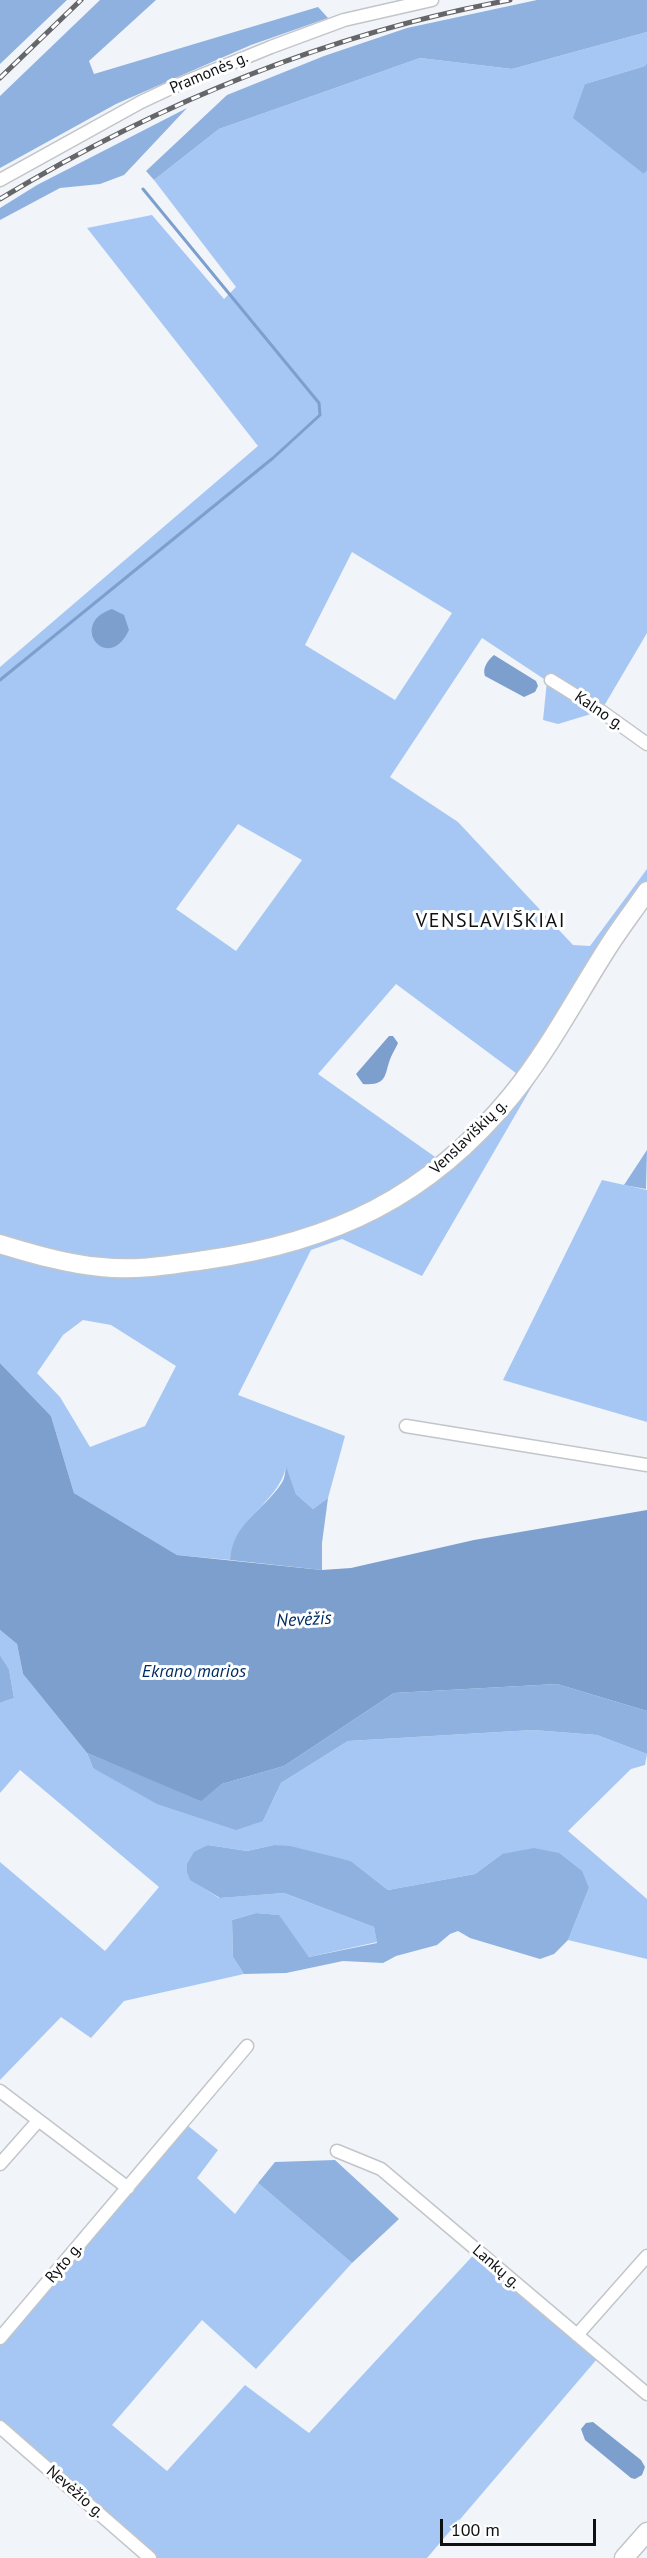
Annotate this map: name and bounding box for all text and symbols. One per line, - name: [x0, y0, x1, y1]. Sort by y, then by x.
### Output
- street label: Pramonės g.: [167, 48, 251, 98]
- street label: Kalno g.: [571, 688, 627, 734]
- district label: VENSLAVIŠKIAI: [416, 909, 566, 933]
- street label: Venslaviškių g.: [426, 1095, 512, 1179]
- water label: Nevėžis: [276, 1608, 332, 1632]
- water label: Ekrano marios: [142, 1661, 246, 1683]
- street label: Ryto g.: [42, 2239, 86, 2287]
- street label: Lankų g.: [468, 2241, 524, 2293]
- street label: Nevėžio g.: [42, 2462, 108, 2522]
- scale bar: [443, 2507, 599, 2545]
- text: 100 m: [451, 2518, 500, 2541]

